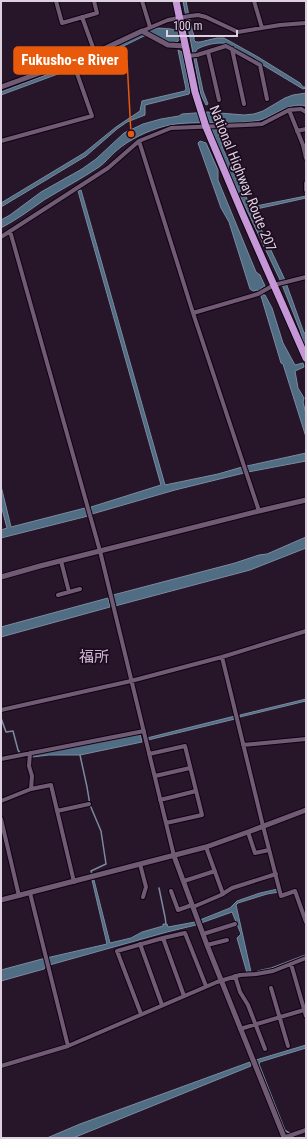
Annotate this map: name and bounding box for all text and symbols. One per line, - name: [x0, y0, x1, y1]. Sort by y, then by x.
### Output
- scale bar: [167, 12, 237, 38]
- text: 100 m: [173, 19, 203, 33]
- callout: Fukusho-e River: [14, 47, 127, 74]
- text: Fukusho-e River: [21, 51, 119, 69]
- street label: National Highway Route 207: [206, 103, 280, 253]
- district label: 福所: [79, 648, 109, 666]

